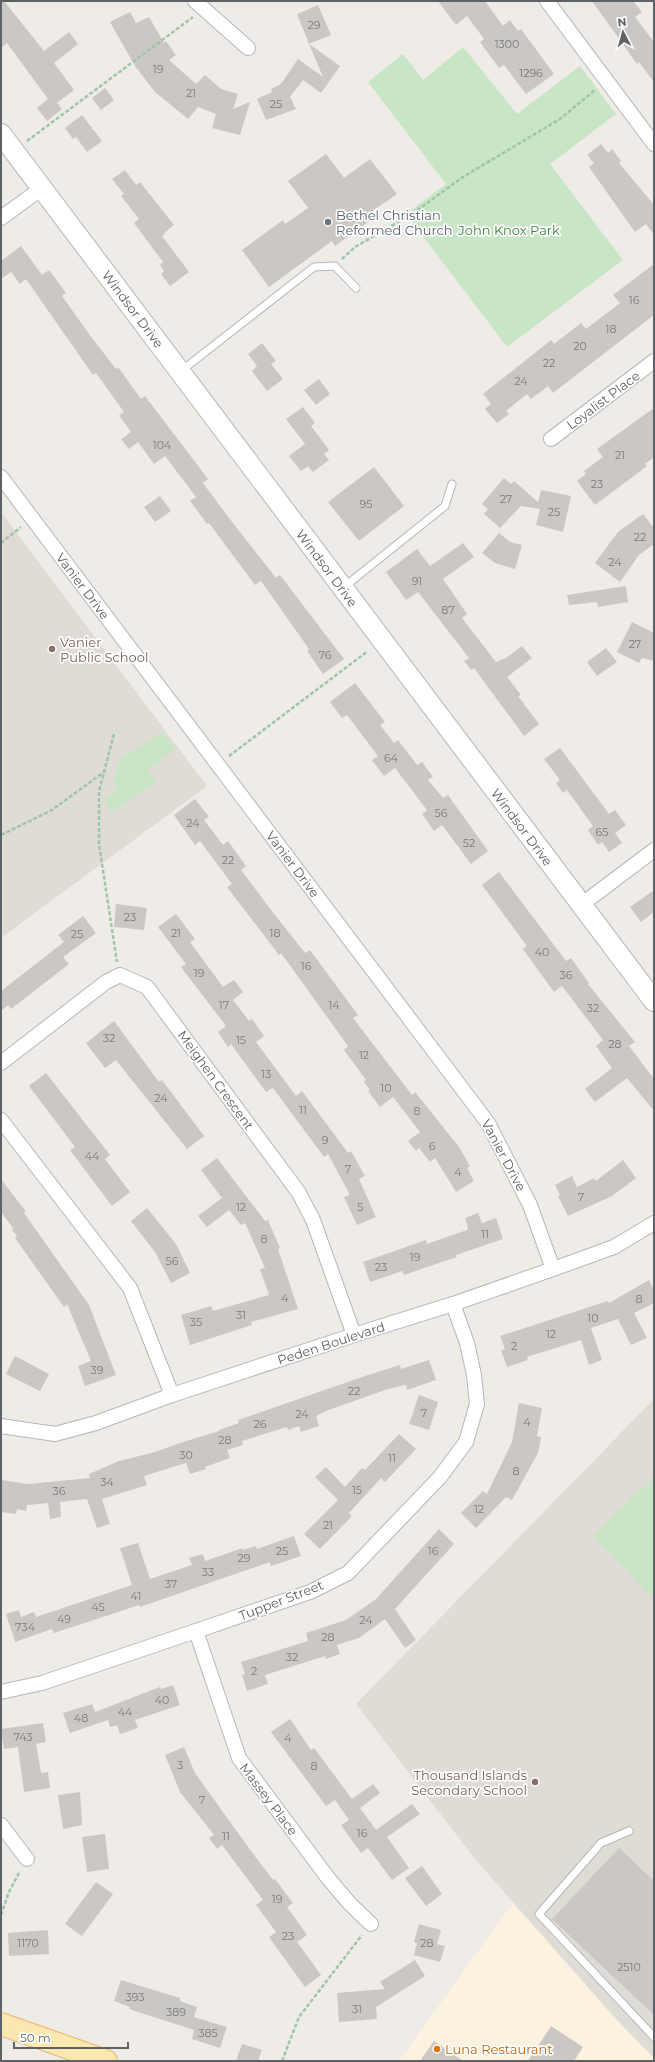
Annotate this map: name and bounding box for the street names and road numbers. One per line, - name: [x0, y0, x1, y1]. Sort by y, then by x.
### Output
- street label: Windsor Drive: [99, 267, 167, 351]
- street label: Loyalist Place: [563, 367, 643, 433]
- street label: Windsor Drive: [293, 526, 361, 610]
- street label: Vanier Drive: [53, 550, 113, 622]
- street label: Windsor Drive: [488, 785, 556, 869]
- street label: Vanier Drive: [263, 828, 323, 900]
- street label: Meighen Crescent: [175, 1027, 257, 1133]
- street label: Vanier Drive: [478, 1116, 530, 1194]
- street label: Peden Boulevard: [275, 1318, 387, 1368]
- street label: Tupper Street: [236, 1577, 326, 1623]
- street label: Massey Place: [237, 1760, 302, 1838]

